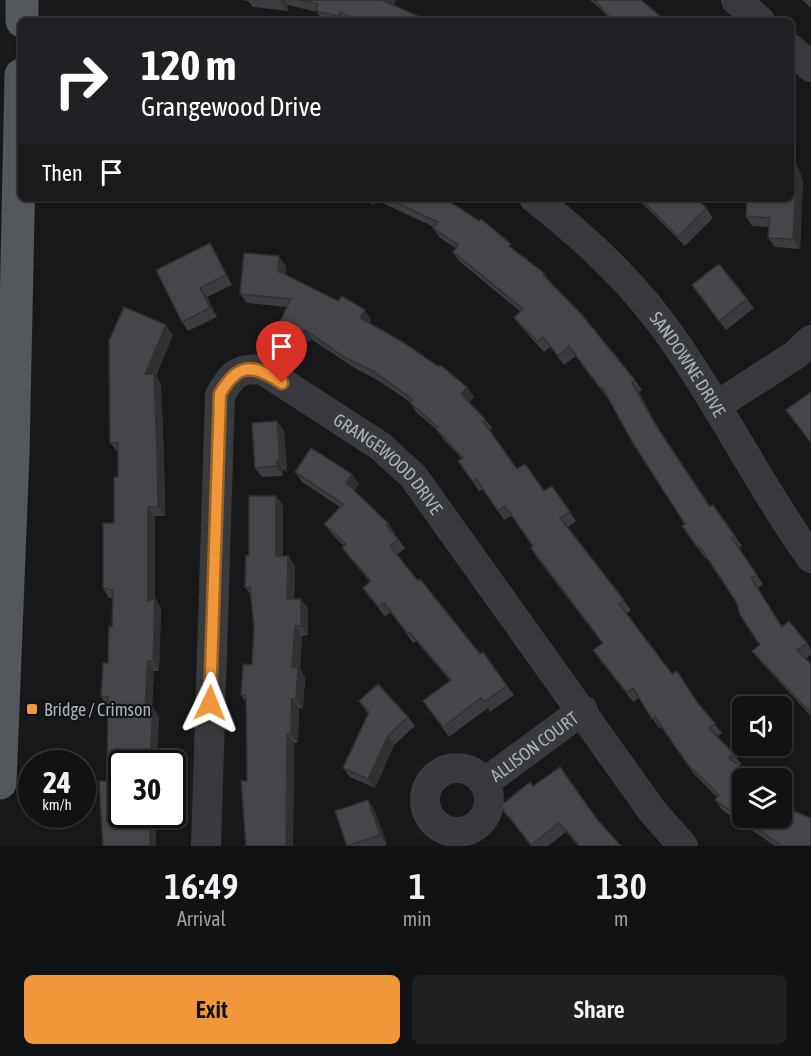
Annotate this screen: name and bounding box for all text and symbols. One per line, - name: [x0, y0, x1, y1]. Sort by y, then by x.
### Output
- text: 120 m: [141, 41, 236, 89]
- icon: right: [42, 42, 120, 120]
- text: Grangewood Drive: [141, 91, 322, 122]
- icon: arrive: [95, 156, 128, 189]
- text: Then: [42, 160, 83, 186]
- street label: SANDOWNE DRIVE: [646, 307, 731, 420]
- pin: [256, 321, 307, 383]
- icon: arrive: [265, 330, 298, 363]
- street label: GRANGEWOOD DRIVE: [330, 408, 447, 518]
- position arrow: [178, 671, 242, 735]
- map controls: [732, 696, 792, 828]
- button: sound: [732, 696, 792, 756]
- place label: Bridge / Crimson: [44, 699, 151, 720]
- marker: Bridge / Crimson: [25, 702, 39, 716]
- street label: ALLISON COURT: [486, 707, 582, 786]
- speed limit sign: 30: [108, 750, 186, 828]
- text: 24: [43, 765, 71, 799]
- button: layers: [732, 768, 792, 828]
- text: km/h: [42, 796, 72, 813]
- text: 16:49: [164, 865, 238, 907]
- text: 1: [409, 865, 426, 907]
- text: 130: [596, 865, 647, 907]
- text: Arrival: [177, 907, 226, 930]
- text: min: [403, 907, 432, 930]
- text: m: [614, 907, 628, 930]
- button: Exit: [24, 975, 400, 1044]
- button: Share: [412, 975, 787, 1044]

